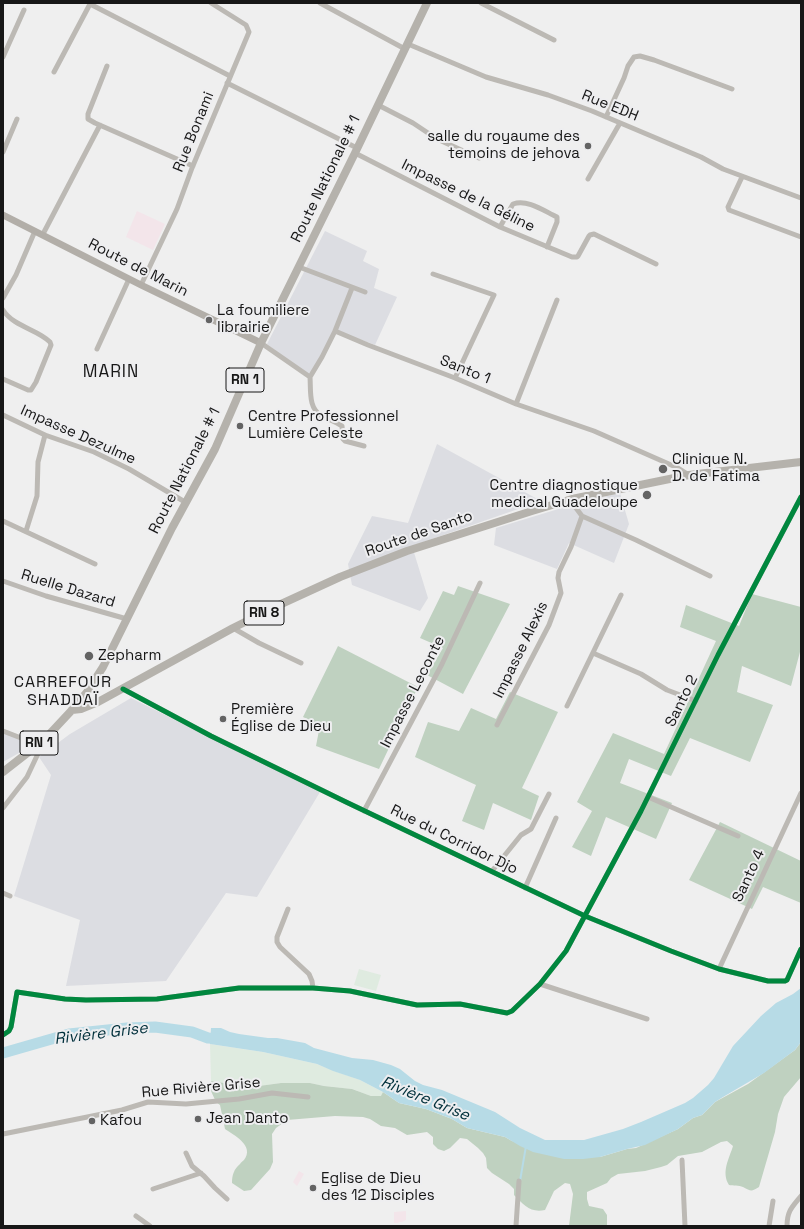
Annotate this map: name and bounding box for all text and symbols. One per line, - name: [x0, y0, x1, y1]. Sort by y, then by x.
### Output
- street label: Rue EDH: [579, 86, 641, 126]
- street label: Rue Bonami: [170, 89, 218, 175]
- street label: Route Nationale # 1: [287, 113, 365, 245]
- place label: salle du royaume des temoins de jehova: [427, 128, 580, 163]
- marker: salle du royaume des temoins de jehova: [583, 141, 593, 151]
- street label: Impasse de la Géline: [398, 156, 538, 236]
- street label: Route de Marin: [85, 235, 191, 301]
- place label: La foumiliere librairie: [217, 302, 309, 337]
- marker: La foumiliere librairie: [204, 315, 214, 325]
- street label: Santo 1: [437, 352, 493, 388]
- district label: MARIN: [83, 362, 139, 382]
- road number: RN 1: [226, 368, 264, 392]
- street label: Impasse Dezulme: [18, 401, 138, 469]
- street label: Route Nationale # 1: [145, 405, 225, 537]
- place label: Centre Professionnel Lumière Celeste: [248, 408, 399, 443]
- marker: Centre Professionnel Lumière Celeste: [235, 421, 245, 431]
- place label: Clinique N. D. de Fatima: [672, 451, 760, 486]
- marker: Clinique N. D. de Fatima: [657, 463, 669, 475]
- place label: Centre diagnostique medical Guadeloupe: [490, 477, 638, 512]
- marker: Centre diagnostique medical Guadeloupe: [641, 489, 653, 501]
- street label: Route de Santo: [363, 507, 475, 561]
- street label: Ruelle Dazard: [19, 566, 117, 612]
- street label: Impasse Alexis: [490, 599, 552, 701]
- road number: RN 8: [244, 601, 284, 625]
- street label: Impasse Leconte: [377, 633, 449, 751]
- place label: Zepharm: [98, 647, 161, 665]
- marker: Zepharm: [83, 650, 95, 662]
- street label: Santo 2: [662, 672, 702, 730]
- district label: CARREFOUR SHADDAÏ: [14, 673, 112, 711]
- place label: Première Église de Dieu: [231, 701, 331, 736]
- marker: Première Église de Dieu: [218, 714, 228, 724]
- road number: RN 1: [20, 731, 58, 755]
- street label: Rue du Corridor Djo: [387, 801, 521, 879]
- street label: Santo 4: [729, 847, 769, 905]
- water label: Rivière Grise: [53, 1019, 149, 1049]
- water label: Rivière Grise: [378, 1073, 472, 1125]
- street label: Rue Rivière Grise: [141, 1074, 261, 1102]
- place label: Jean Danto: [206, 1110, 289, 1128]
- place label: Kafou: [100, 1112, 142, 1130]
- marker: Jean Danto: [193, 1114, 203, 1124]
- marker: Kafou: [87, 1116, 97, 1126]
- place label: Eglise de Dieu des 12 Disciples: [321, 1170, 435, 1205]
- marker: Eglise de Dieu des 12 Disciples: [308, 1183, 318, 1193]

